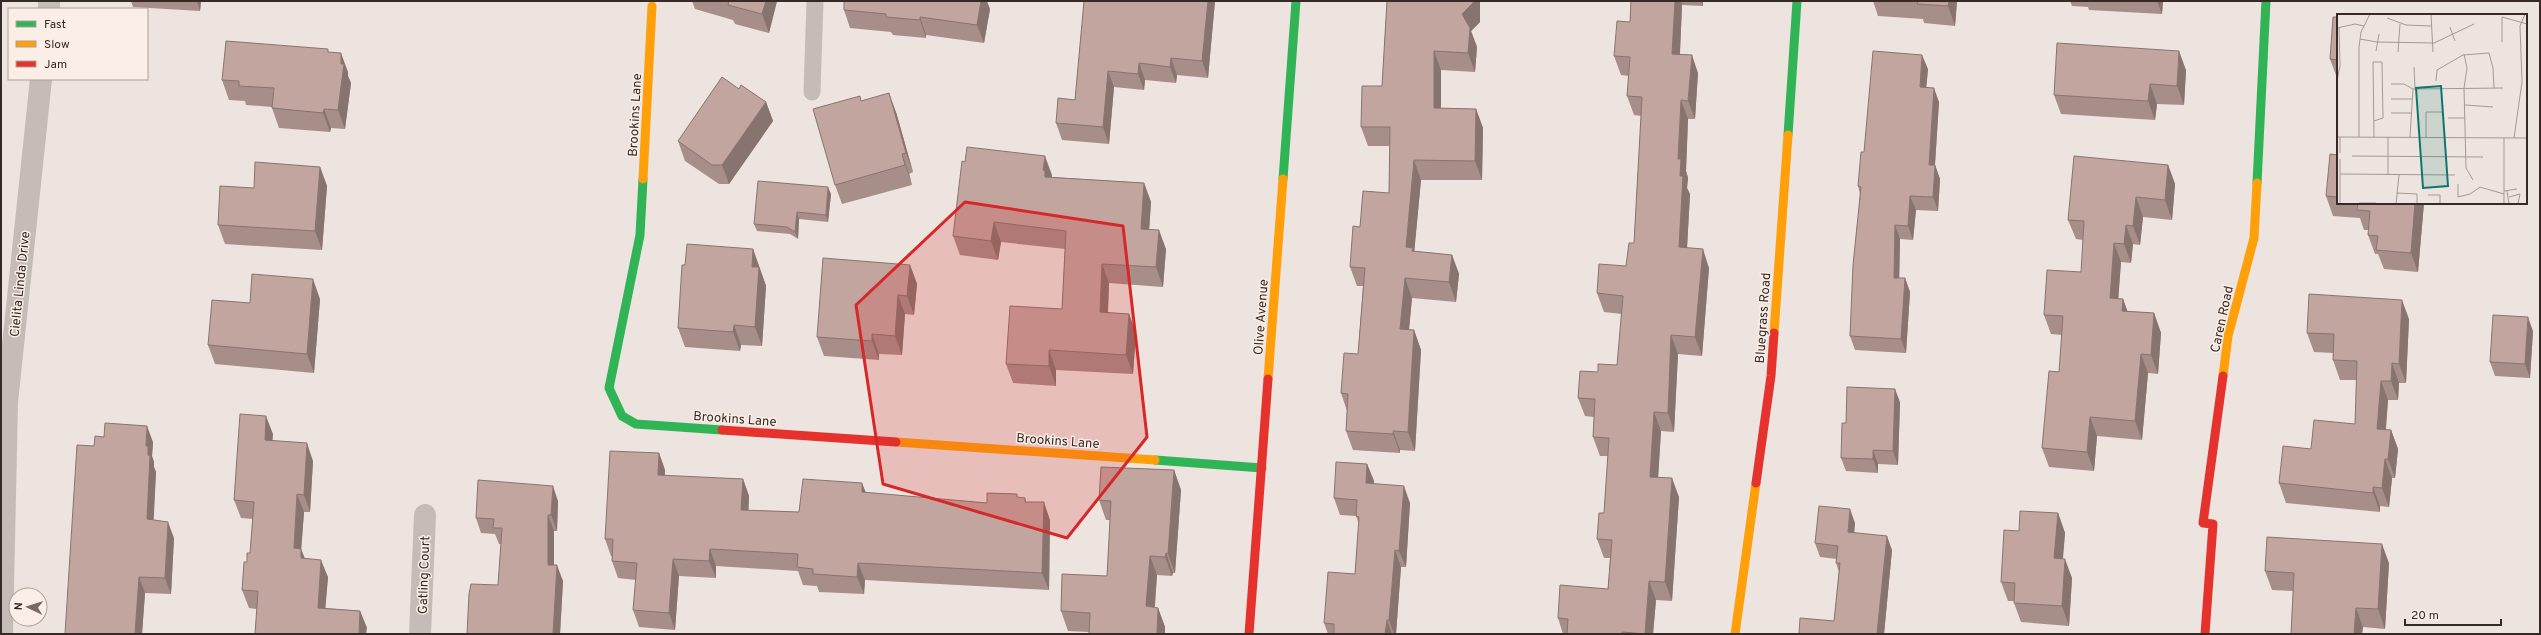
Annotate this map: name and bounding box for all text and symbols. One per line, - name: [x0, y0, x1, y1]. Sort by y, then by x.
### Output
- legend: [8, 8, 148, 80]
- inset map: [2337, 14, 2527, 204]
- text: Fast: [44, 17, 66, 33]
- text: Slow: [44, 37, 70, 53]
- text: Jam: [44, 57, 67, 73]
- street label: Brookins Lane: [626, 73, 646, 157]
- street label: Cielita Linda Drive: [7, 231, 34, 338]
- street label: Bluegrass Road: [1753, 272, 1775, 364]
- street label: Olive Avenue: [1251, 279, 1273, 355]
- street label: Caren Road: [2208, 285, 2238, 354]
- street label: Brookins Lane: [693, 409, 777, 431]
- street label: Brookins Lane: [1016, 431, 1100, 453]
- street label: Gatling Court: [416, 536, 434, 614]
- north arrow: [8, 587, 48, 627]
- scale bar: [2405, 601, 2501, 627]
- text: N: [12, 602, 26, 611]
- text: 20 m: [2411, 608, 2439, 624]

